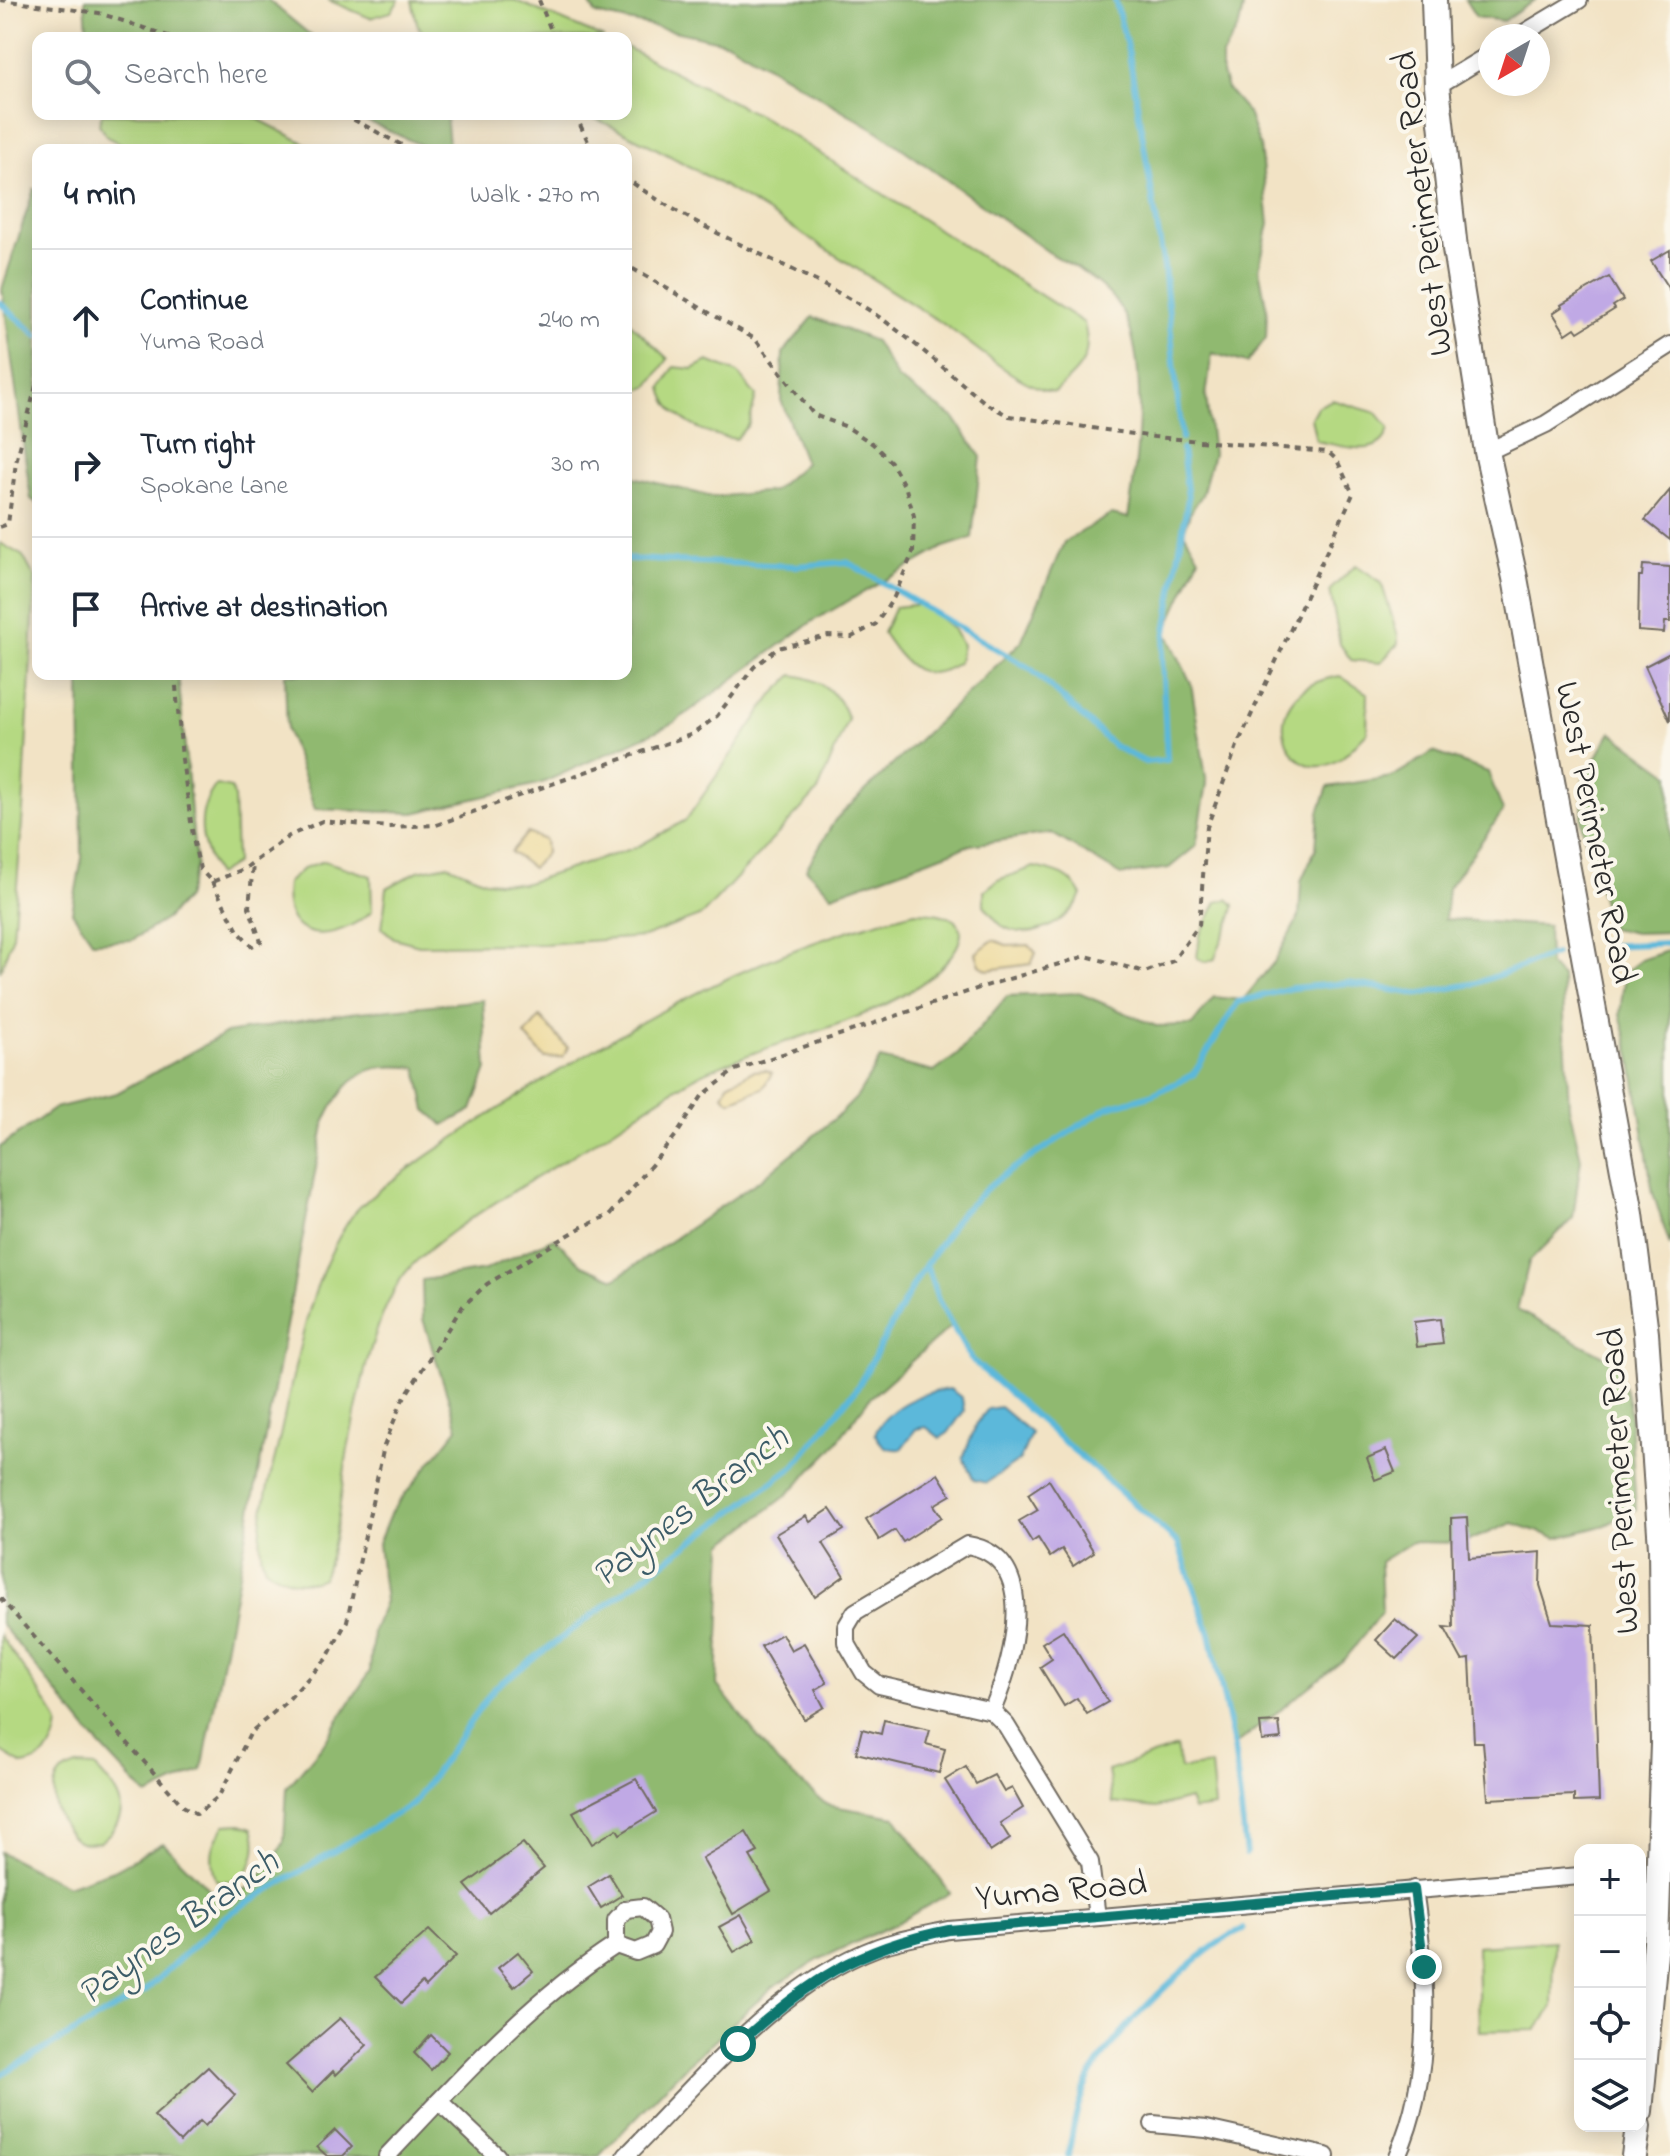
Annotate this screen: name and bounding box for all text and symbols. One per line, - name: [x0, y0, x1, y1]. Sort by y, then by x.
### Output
- north arrow: [1478, 24, 1550, 96]
- search box: [32, 32, 632, 120]
- street label: West Perimeter Road: [1379, 48, 1469, 359]
- icon: search: [60, 54, 104, 98]
- text: Search here: [124, 54, 268, 98]
- text: 4 min: [64, 171, 136, 221]
- text: Walk · 270 m: [470, 177, 600, 215]
- text: Continue: [140, 280, 248, 324]
- icon: ahead: [64, 299, 108, 343]
- text: 240 m: [538, 302, 600, 340]
- text: Yuma Road: [140, 324, 264, 362]
- text: Turn right: [140, 424, 255, 468]
- icon: right: [64, 443, 108, 487]
- text: 30 m: [551, 446, 600, 484]
- text: Spokane Lane: [140, 468, 288, 506]
- icon: arrive: [64, 587, 108, 631]
- text: Arrive at destination: [140, 587, 388, 631]
- street label: West Perimeter Road: [1538, 677, 1649, 988]
- street label: West Perimeter Road: [1587, 1326, 1656, 1635]
- water label: Paynes Branch: [581, 1412, 803, 1603]
- water label: Paynes Branch: [67, 1836, 293, 2022]
- map controls: [1574, 1844, 1646, 2132]
- button: +: [1574, 1844, 1646, 1916]
- street label: Yuma Road: [974, 1859, 1149, 1926]
- button: −: [1574, 1916, 1646, 1988]
- route end: [1406, 1949, 1442, 1985]
- button: locate: [1574, 1988, 1646, 2060]
- route start: [720, 2026, 756, 2062]
- button: layers: [1574, 2060, 1646, 2132]

